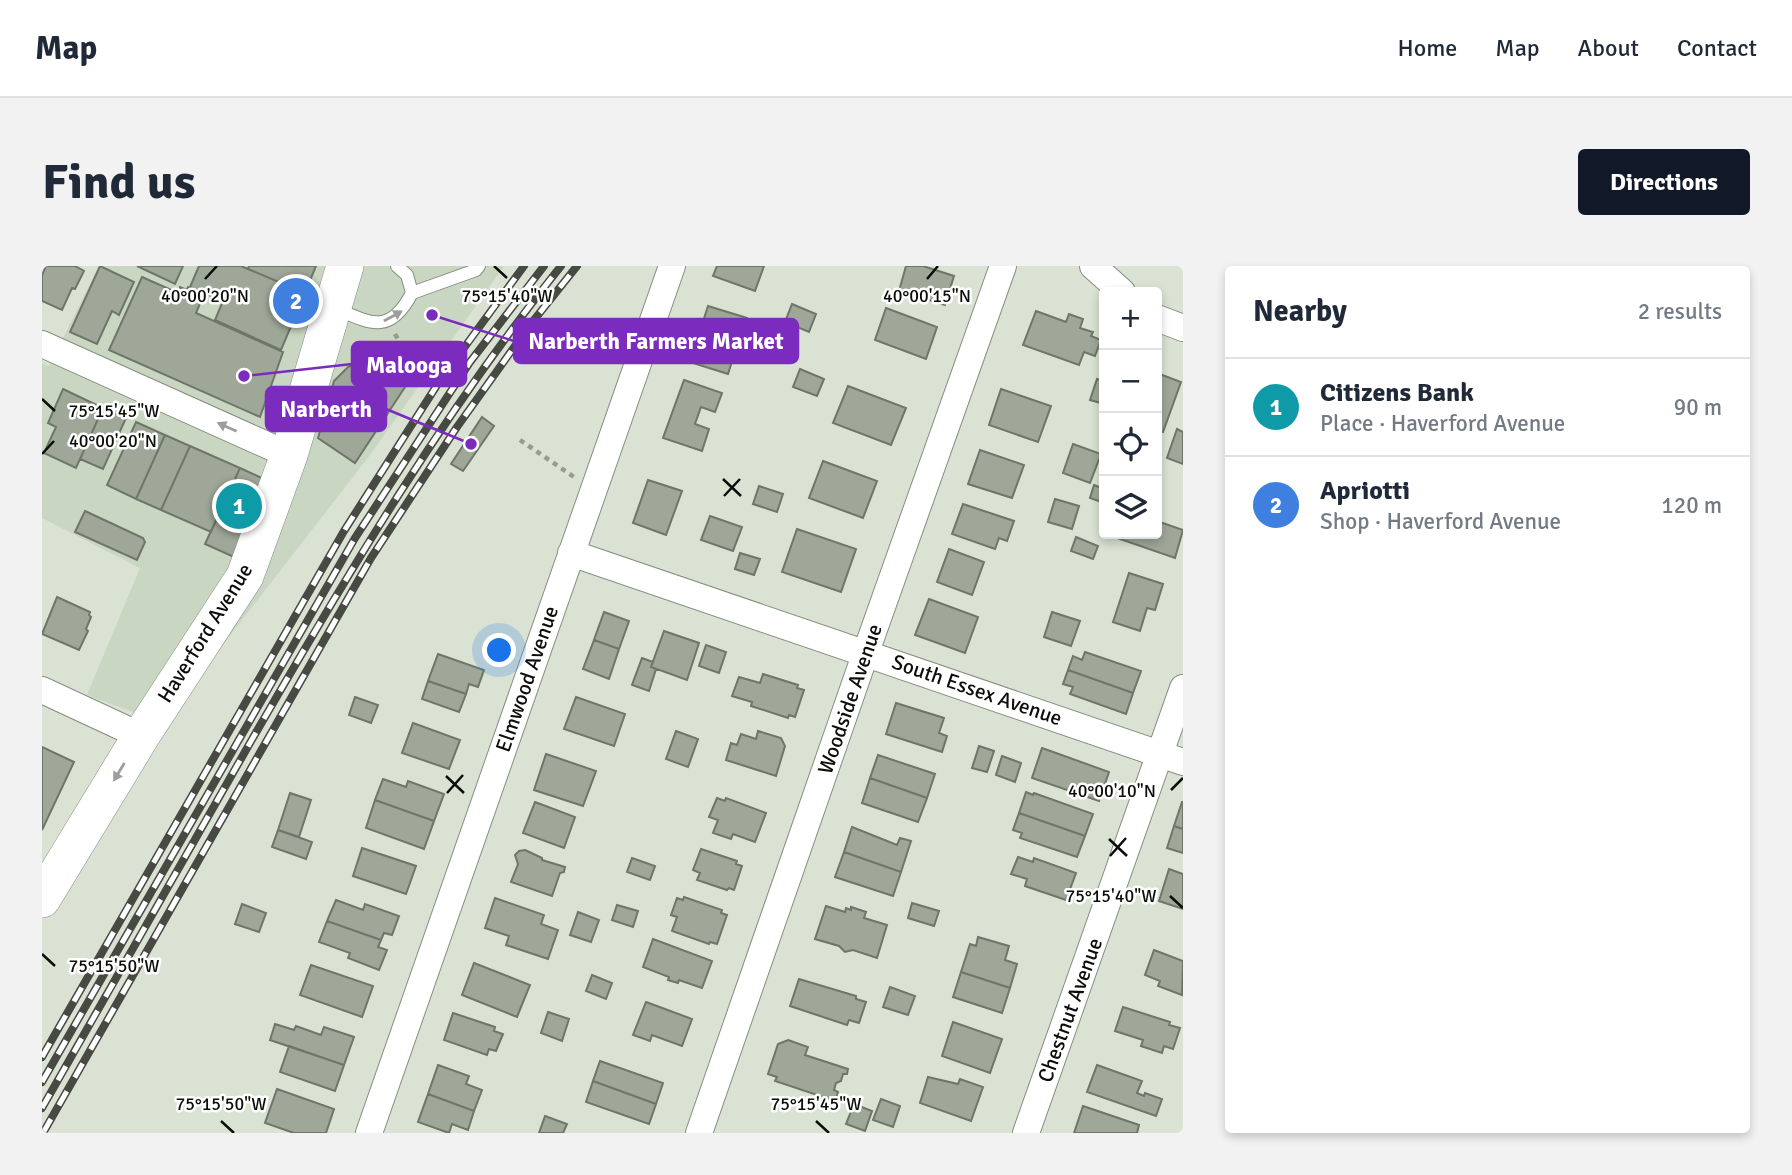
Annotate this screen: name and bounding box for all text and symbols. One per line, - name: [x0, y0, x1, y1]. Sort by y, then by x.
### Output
- text: Map: [35, 28, 97, 69]
- text: Home: [1397, 33, 1457, 63]
- text: Map: [1495, 33, 1540, 63]
- text: About: [1578, 33, 1639, 63]
- text: Contact: [1677, 33, 1757, 63]
- button: Directions: [1578, 149, 1750, 215]
- text: Find us: [42, 152, 195, 212]
- pin: 2: [273, 275, 319, 327]
- text: 40°00'20"N: [161, 285, 249, 307]
- text: 75°15'40"W: [462, 285, 552, 307]
- text: 40°00'15"N: [883, 285, 971, 307]
- map controls: [1099, 287, 1162, 539]
- button: +: [1099, 287, 1162, 350]
- text: Nearby: [1253, 293, 1347, 330]
- text: 2 results: [1638, 297, 1722, 326]
- one-way arrow: [384, 310, 403, 322]
- callout: Narberth Farmers Market: [514, 319, 798, 363]
- text: Narberth Farmers Market: [528, 327, 784, 356]
- callout: Malooga: [352, 342, 466, 386]
- button: −: [1099, 350, 1162, 413]
- text: Malooga: [366, 351, 452, 380]
- text: Citizens Bank: [1320, 377, 1474, 409]
- callout: Narberth: [266, 387, 386, 431]
- text: 1: [1270, 393, 1282, 422]
- text: 90 m: [1674, 393, 1722, 422]
- text: Narberth: [280, 395, 372, 424]
- text: 75°15'45"W: [69, 400, 159, 422]
- text: Place · Haverford Avenue: [1320, 409, 1565, 438]
- button: locate: [1099, 413, 1162, 476]
- one-way arrow: [217, 421, 237, 433]
- text: 40°00'20"N: [69, 430, 157, 452]
- text: Apriotti: [1320, 475, 1410, 507]
- button: layers: [1099, 476, 1162, 539]
- pin: 1: [216, 480, 262, 532]
- text: 2: [1270, 491, 1282, 520]
- text: 120 m: [1661, 491, 1722, 520]
- text: Shop · Haverford Avenue: [1320, 507, 1561, 536]
- street label: Haverford Avenue: [152, 559, 258, 707]
- street label: Elmwood Avenue: [490, 603, 564, 755]
- street label: Woodside Avenue: [812, 621, 888, 777]
- your location: [482, 633, 516, 667]
- street label: South Essex Avenue: [889, 649, 1065, 731]
- one-way arrow: [113, 763, 125, 782]
- text: 40°00'10"N: [1068, 780, 1156, 802]
- text: 75°15'40"W: [1066, 885, 1156, 907]
- street label: Chestnut Avenue: [1032, 934, 1108, 1086]
- text: 75°15'50"W: [69, 955, 159, 977]
- text: 75°15'50"W: [176, 1093, 266, 1115]
- text: 75°15'45"W: [771, 1093, 861, 1115]

